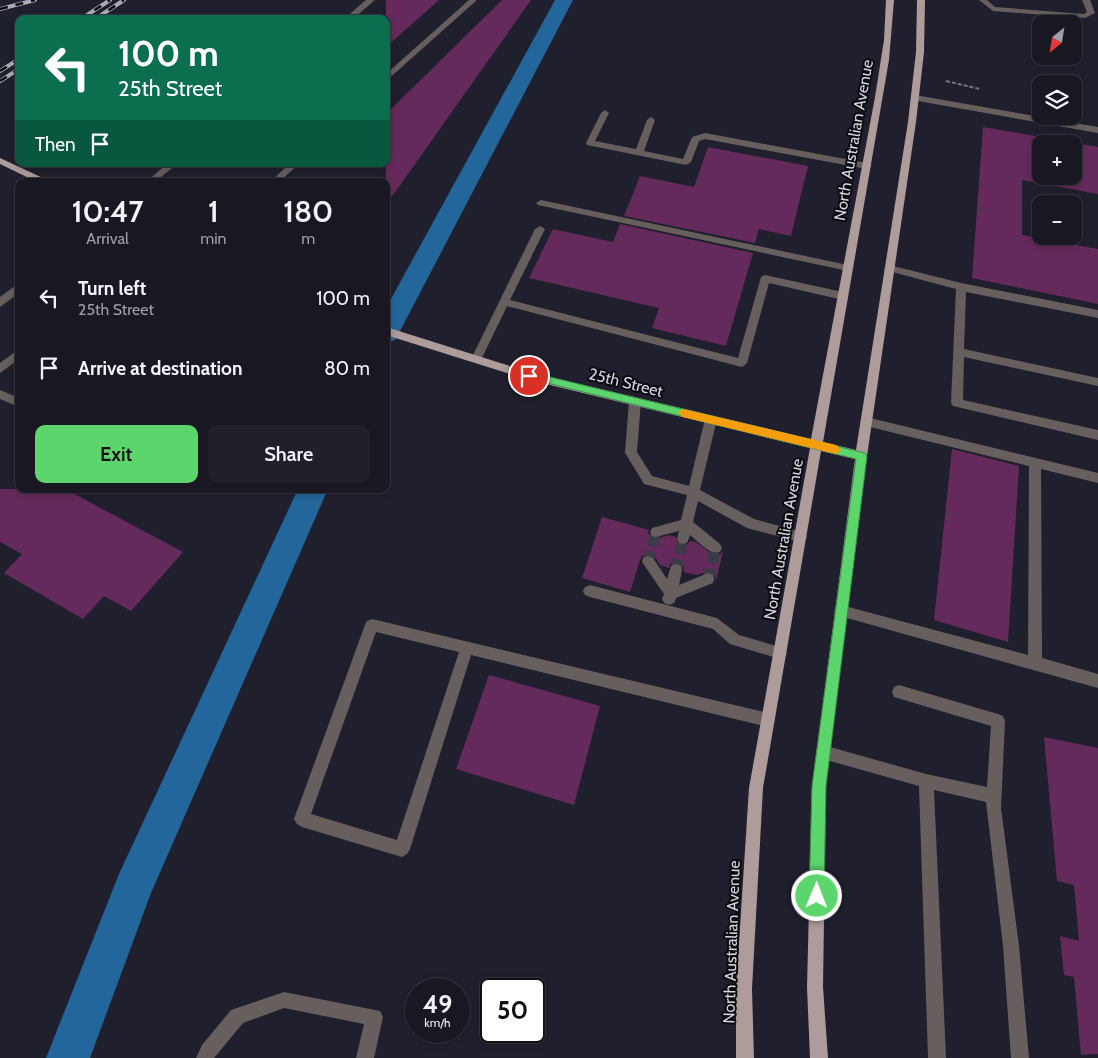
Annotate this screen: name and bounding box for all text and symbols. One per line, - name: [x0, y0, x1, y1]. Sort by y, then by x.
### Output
- north arrow: [1032, 15, 1082, 65]
- map controls: [1032, 15, 1082, 245]
- text: 100 m: [118, 32, 219, 75]
- icon: left: [35, 35, 100, 100]
- street label: North Australian Avenue: [830, 58, 877, 222]
- text: 25th Street: [118, 75, 222, 102]
- button: layers: [1032, 75, 1082, 125]
- icon: arrive: [86, 130, 114, 158]
- text: Then: [35, 133, 76, 156]
- button: +: [1032, 135, 1082, 185]
- text: 10:47: [72, 193, 143, 230]
- text: 1: [208, 193, 219, 230]
- text: 180: [283, 193, 333, 230]
- button: −: [1032, 195, 1082, 245]
- text: Arrival: [86, 229, 129, 248]
- text: min: [200, 229, 227, 248]
- text: m: [301, 229, 315, 248]
- text: Turn left: [78, 277, 146, 300]
- icon: left: [35, 284, 63, 312]
- text: 100 m: [316, 287, 370, 310]
- text: 25th Street: [78, 300, 154, 319]
- icon: arrive: [35, 354, 63, 382]
- pin: [508, 355, 550, 397]
- text: Arrive at destination: [78, 357, 242, 380]
- text: 80 m: [324, 357, 370, 380]
- icon: arrive: [515, 362, 543, 390]
- street label: 25th Street: [587, 364, 666, 401]
- button: Exit: [35, 425, 198, 483]
- button: Share: [208, 425, 370, 483]
- street label: North Australian Avenue: [760, 457, 807, 621]
- street label: North Australian Avenue: [719, 860, 744, 1024]
- position arrow: [790, 869, 842, 921]
- speed limit sign: 50: [480, 978, 545, 1043]
- text: 49: [423, 989, 452, 1019]
- text: km/h: [424, 1015, 451, 1030]

